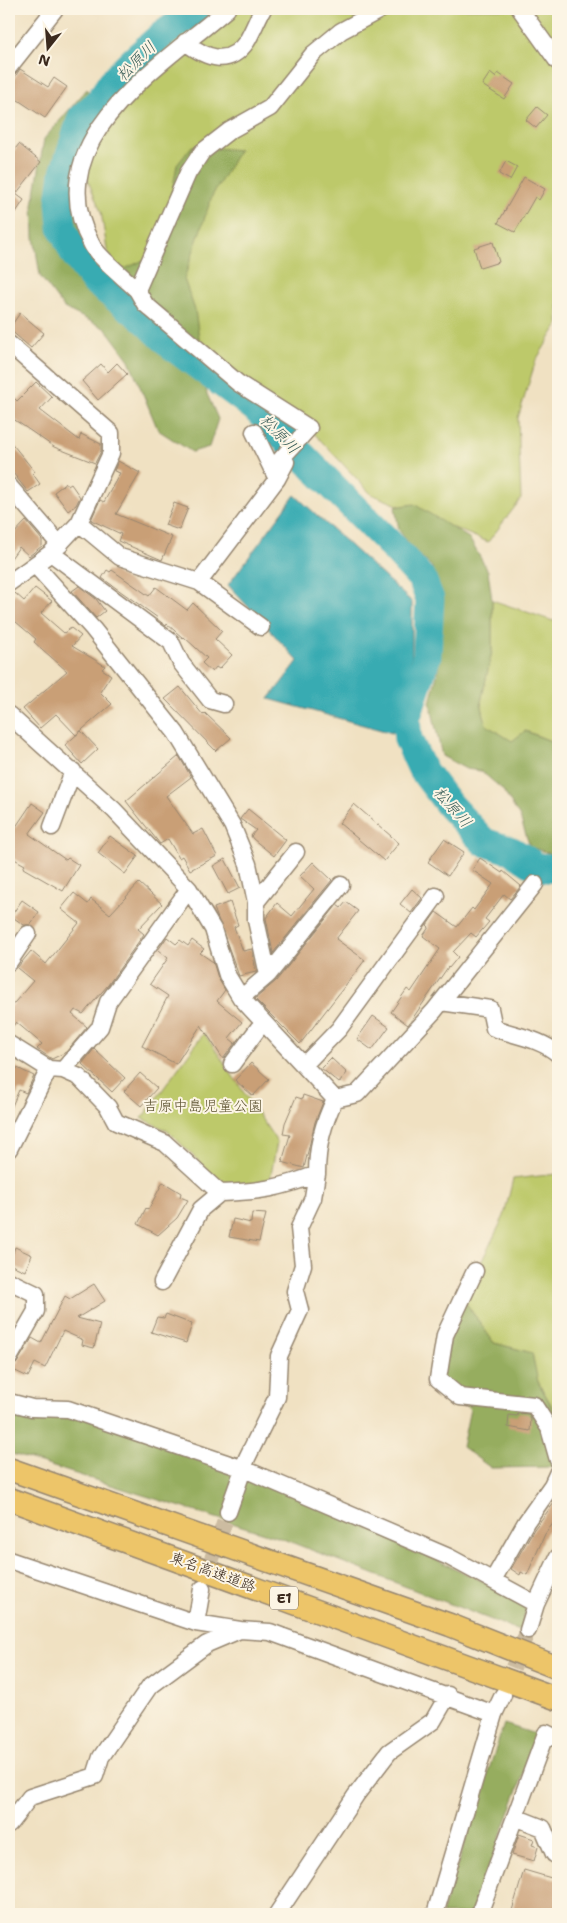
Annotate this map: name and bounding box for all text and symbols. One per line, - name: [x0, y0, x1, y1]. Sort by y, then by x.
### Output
- north arrow: [22, 22, 72, 72]
- water label: 松原川: [112, 37, 160, 85]
- text: N: [36, 50, 52, 71]
- water label: 松原川: [256, 409, 304, 459]
- water label: 松原川: [429, 782, 477, 832]
- park label: 吉原中島児童公園: [143, 1096, 263, 1116]
- street label: 東名高速道路: [167, 1547, 259, 1597]
- road number: E1: [270, 1586, 298, 1610]

